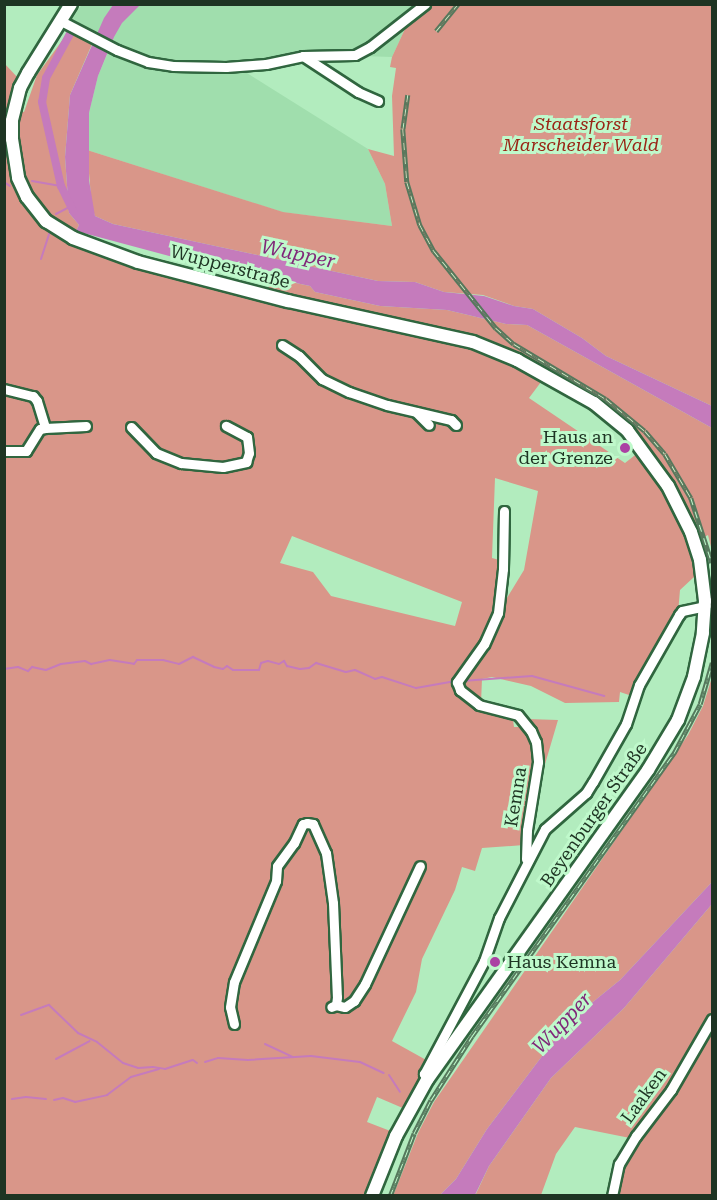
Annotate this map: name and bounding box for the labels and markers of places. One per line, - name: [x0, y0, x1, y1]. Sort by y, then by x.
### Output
- place label: Haus an der Grenze: [518, 427, 613, 470]
- marker: Haus an der Grenze: [618, 441, 632, 455]
- place label: Haus Kemna: [507, 951, 616, 973]
- marker: Haus Kemna: [488, 955, 502, 969]

